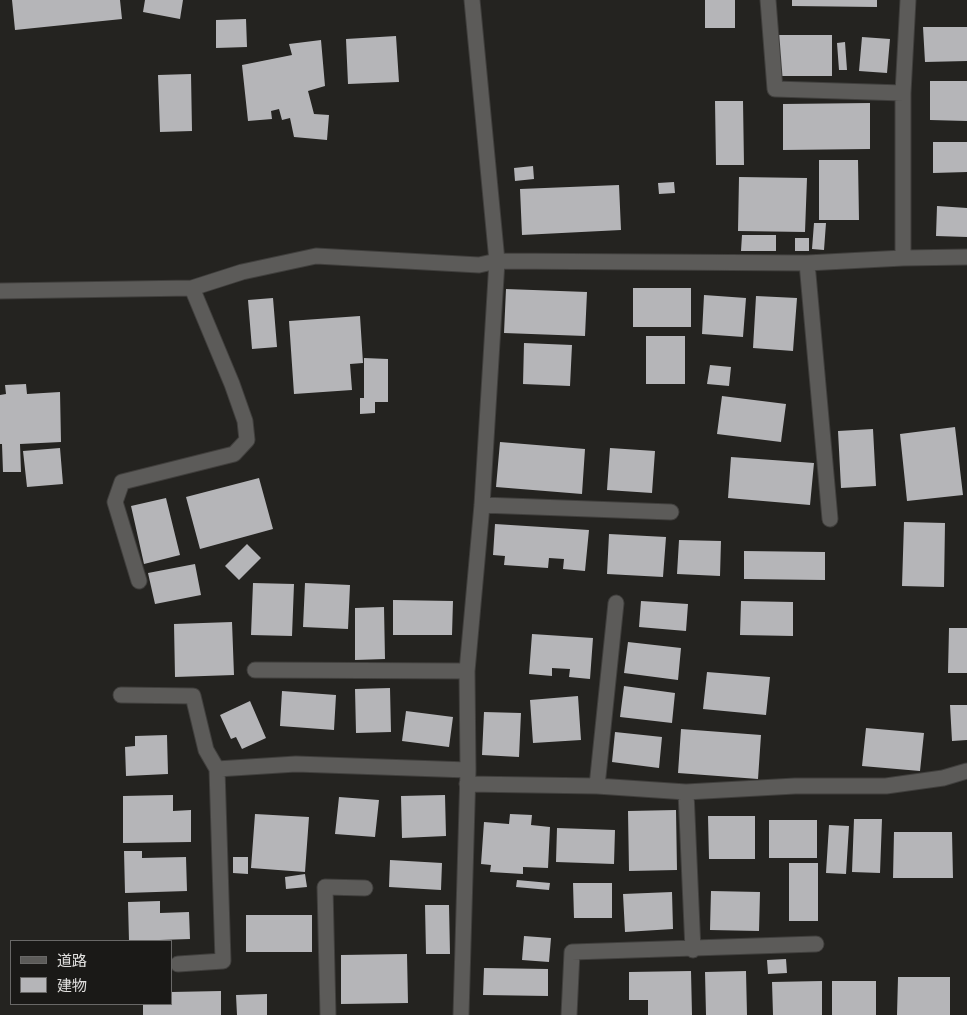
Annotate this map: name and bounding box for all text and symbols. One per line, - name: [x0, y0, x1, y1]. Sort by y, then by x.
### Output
- legend: [10, 940, 172, 1005]
- text: 道路: [57, 952, 87, 969]
- text: 建物: [57, 977, 87, 994]

